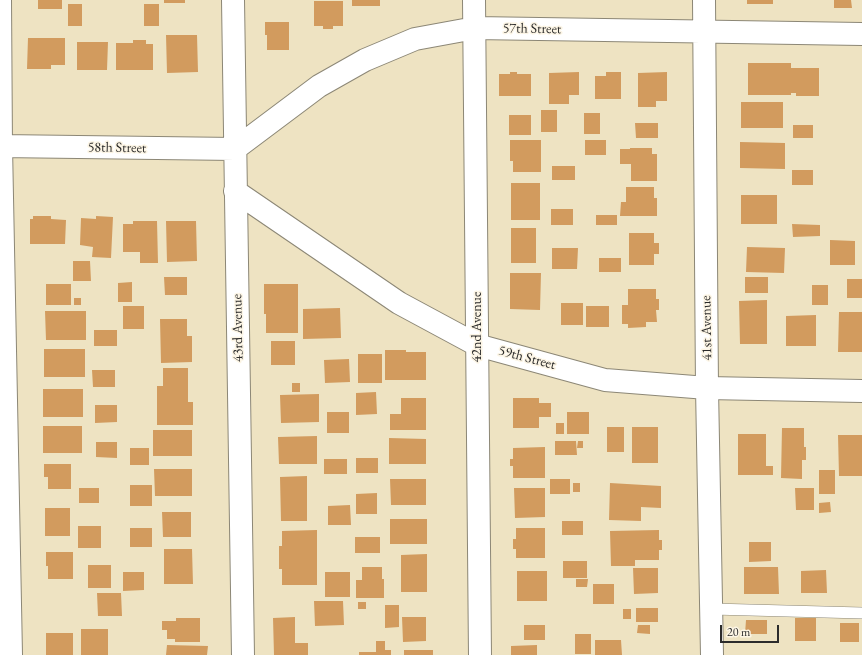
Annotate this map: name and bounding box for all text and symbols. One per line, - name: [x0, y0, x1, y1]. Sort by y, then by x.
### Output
- street label: 57th Street: [503, 20, 561, 38]
- street label: 58th Street: [88, 139, 146, 157]
- street label: 42nd Avenue: [469, 292, 485, 362]
- street label: 43rd Avenue: [229, 294, 247, 362]
- street label: 41st Avenue: [698, 295, 716, 361]
- street label: 59th Street: [497, 342, 557, 374]
- scale bar: [722, 617, 781, 643]
- text: 20 m: [727, 624, 750, 640]

